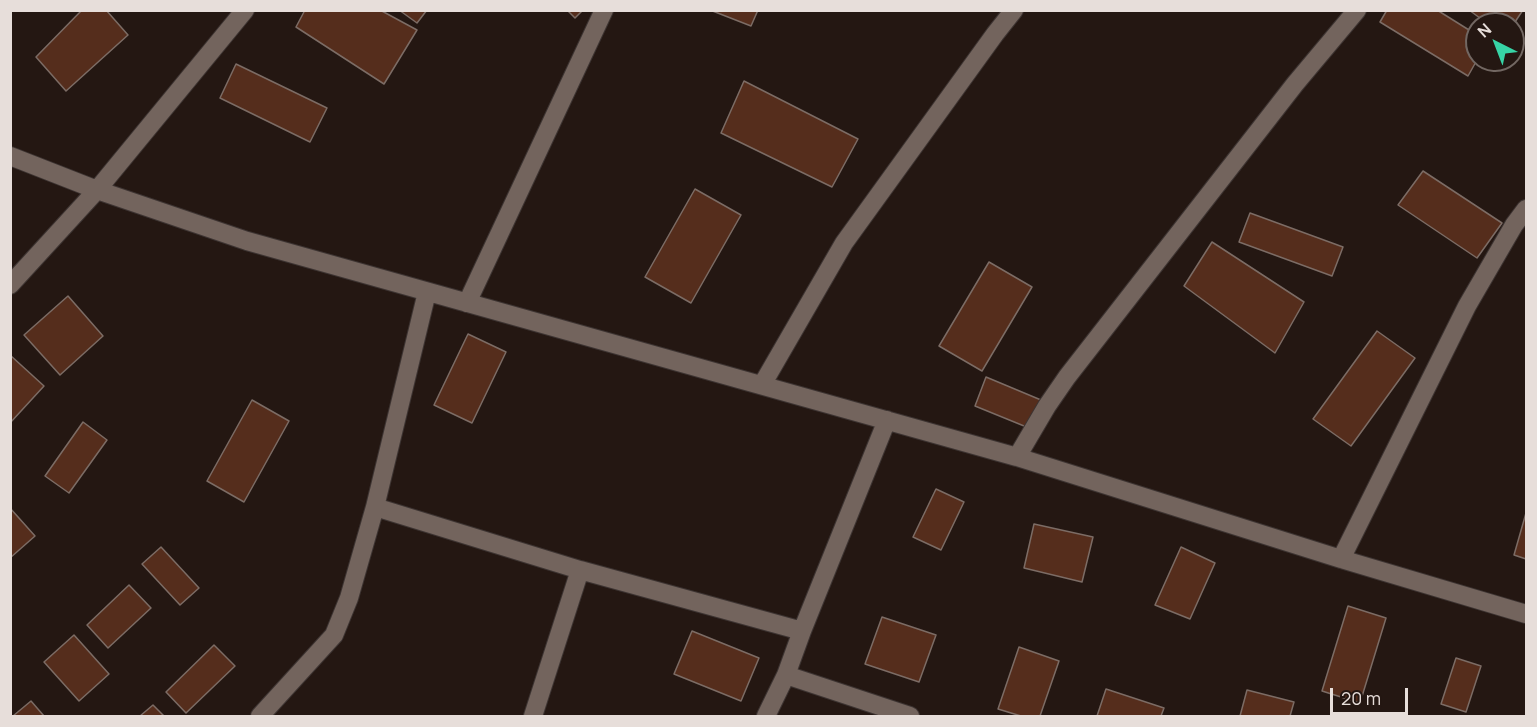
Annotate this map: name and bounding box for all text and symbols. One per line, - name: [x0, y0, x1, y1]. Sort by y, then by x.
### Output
- north arrow: [1465, 12, 1525, 72]
- text: N: [1473, 18, 1496, 42]
- scale bar: [1333, 676, 1411, 714]
- text: 20 m: [1341, 686, 1381, 710]

